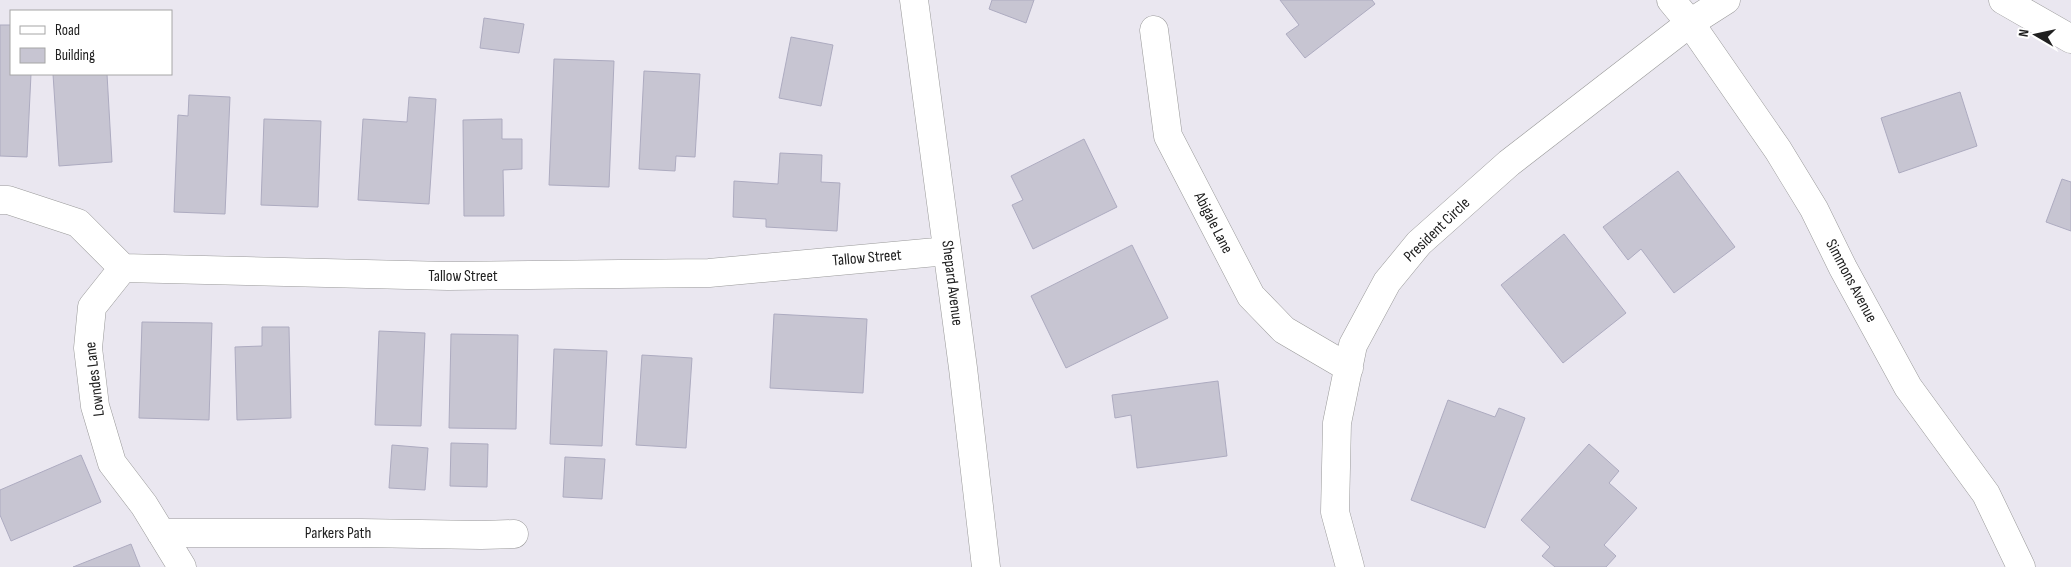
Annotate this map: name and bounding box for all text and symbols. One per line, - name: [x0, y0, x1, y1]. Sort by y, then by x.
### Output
- legend: [10, 10, 172, 75]
- north arrow: [2011, 10, 2061, 60]
- text: Road: [55, 21, 80, 40]
- text: N: [2015, 28, 2033, 38]
- text: Building: [55, 46, 95, 65]
- street label: Abigale Lane: [1189, 188, 1237, 257]
- street label: President Circle: [1400, 194, 1474, 266]
- street label: Simmons Avenue: [1821, 236, 1881, 326]
- street label: Shepard Avenue: [937, 239, 967, 327]
- street label: Tallow Street: [832, 246, 903, 270]
- street label: Tallow Street: [428, 267, 498, 286]
- street label: Lowndes Lane: [81, 341, 109, 417]
- street label: Parkers Path: [305, 524, 371, 543]

